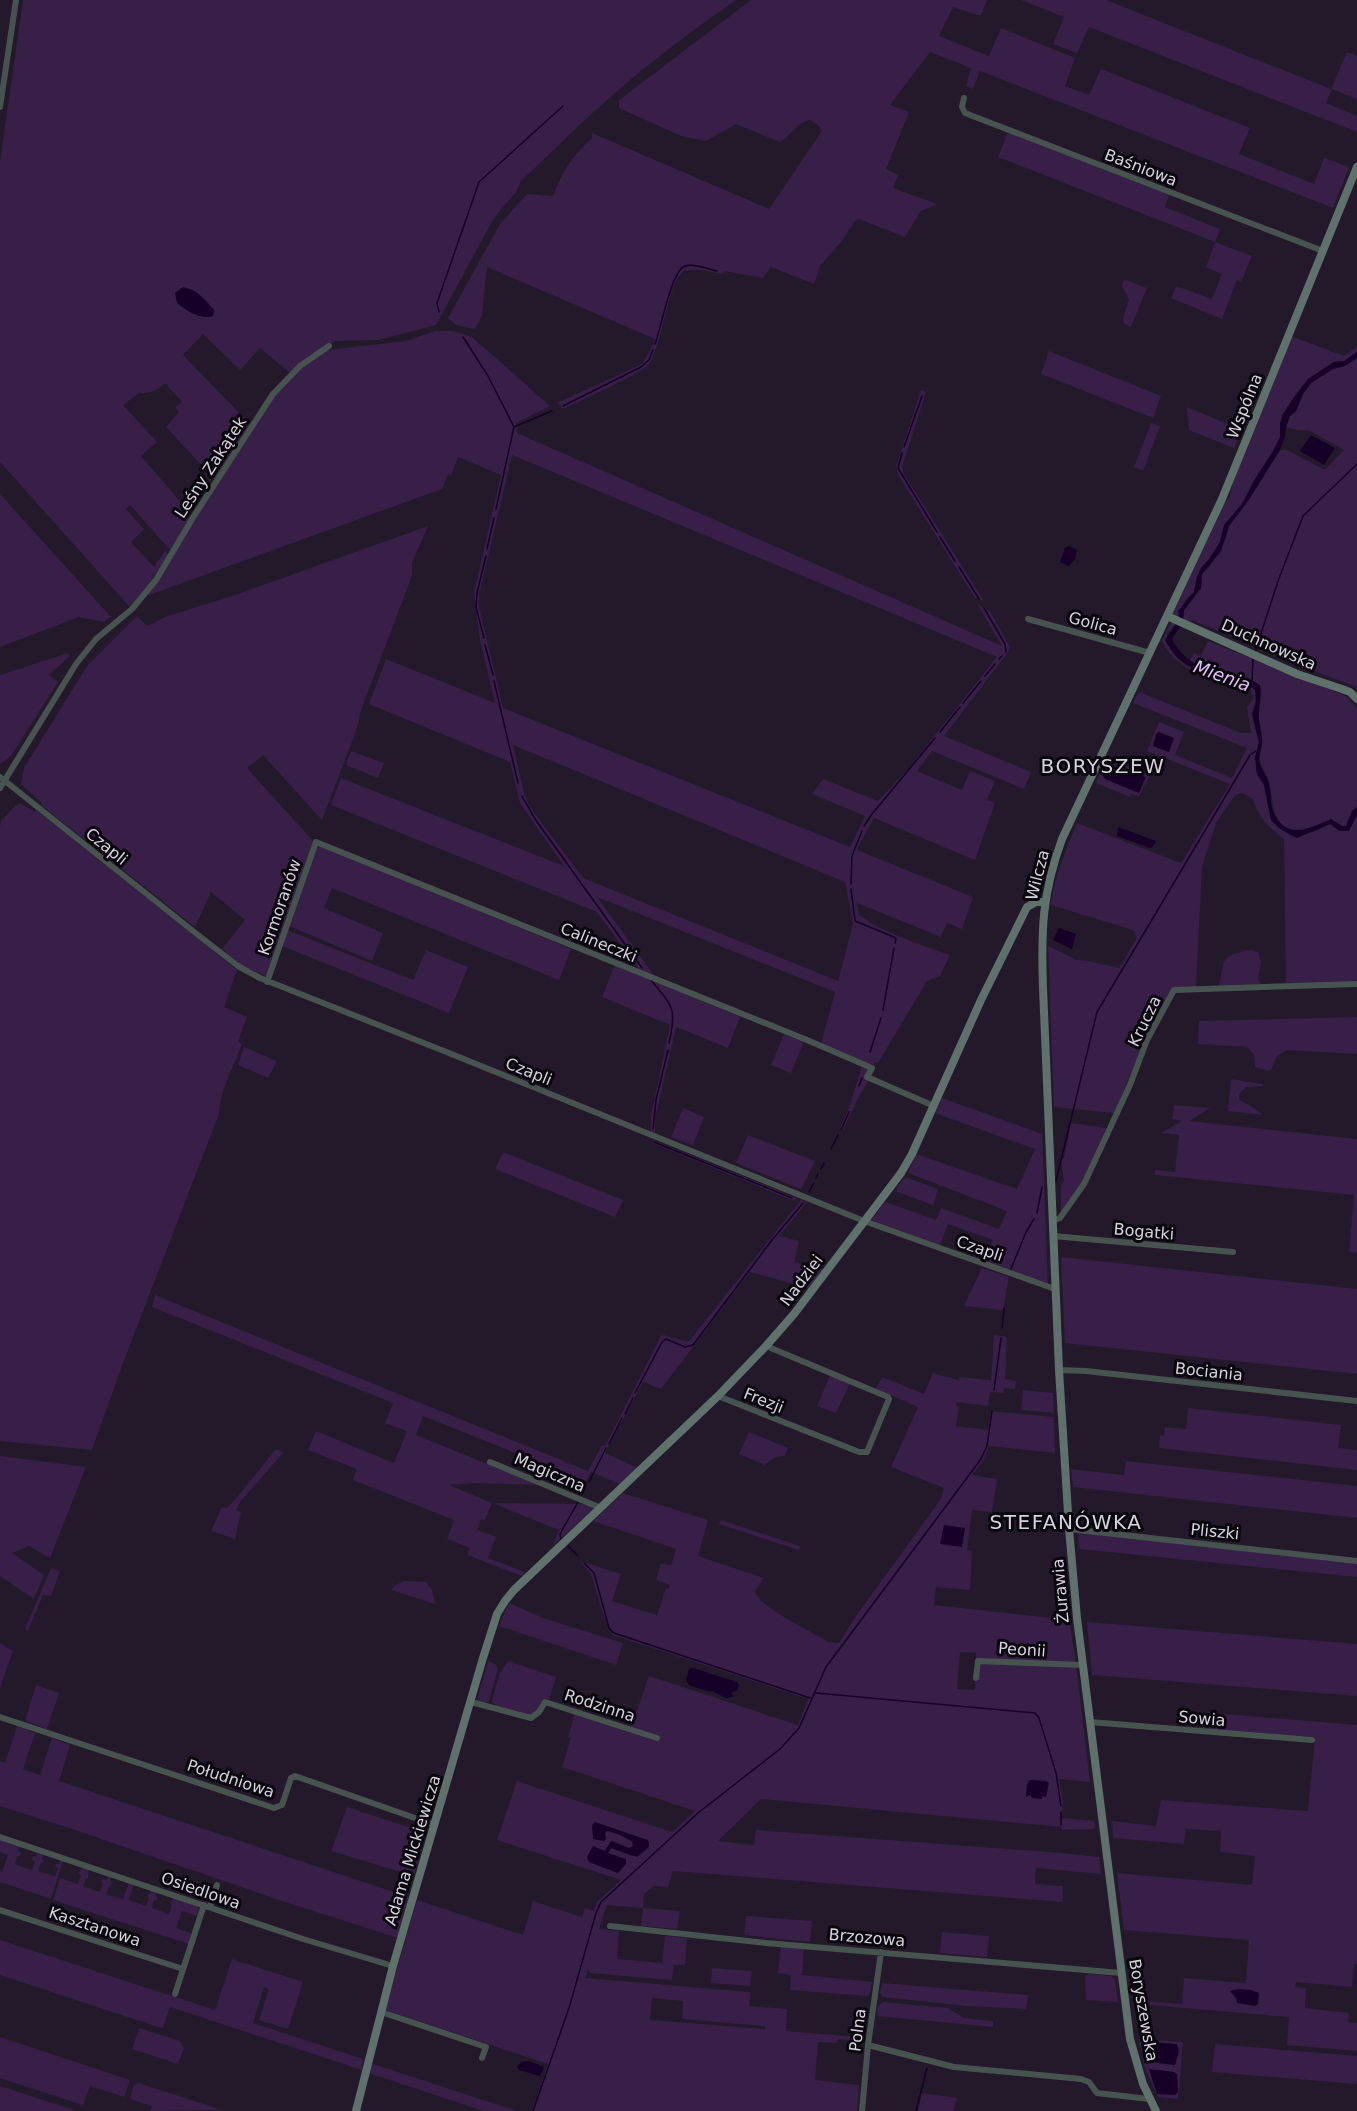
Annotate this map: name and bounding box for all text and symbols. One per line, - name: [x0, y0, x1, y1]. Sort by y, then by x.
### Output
- street label: Baśniowa: [1102, 145, 1180, 190]
- street label: Wspólna: [1223, 371, 1266, 442]
- street label: Leśny Zakątek: [171, 413, 251, 521]
- street label: Golica: [1066, 608, 1119, 639]
- street label: Duchnowska: [1219, 615, 1319, 674]
- water label: Mienia: [1191, 656, 1254, 695]
- district label: BORYSZEW: [1041, 754, 1165, 778]
- street label: Czapli: [82, 824, 131, 869]
- street label: Wilcza: [1022, 848, 1053, 902]
- street label: Kormoranów: [254, 857, 305, 958]
- street label: Calineczki: [558, 919, 640, 966]
- street label: Krucza: [1124, 993, 1165, 1050]
- street label: Czapli: [503, 1054, 555, 1089]
- street label: Bogatki: [1113, 1219, 1175, 1244]
- street label: Czapli: [954, 1232, 1006, 1265]
- street label: Nadziei: [776, 1251, 827, 1310]
- street label: Bociania: [1174, 1358, 1244, 1385]
- street label: Frezji: [741, 1384, 787, 1417]
- street label: Magiczna: [511, 1449, 588, 1496]
- district label: STEFANÓWKA: [990, 1510, 1142, 1534]
- street label: Pliszki: [1190, 1519, 1240, 1544]
- street label: Żurawia: [1048, 1558, 1073, 1624]
- street label: Peonii: [997, 1638, 1046, 1661]
- street label: Rodzinna: [562, 1685, 638, 1726]
- street label: Sowia: [1178, 1707, 1226, 1730]
- street label: Południowa: [185, 1755, 277, 1802]
- street label: Adama Mickiewicza: [381, 1773, 444, 1928]
- street label: Osiedlowa: [159, 1868, 243, 1913]
- street label: Kasztanowa: [46, 1903, 143, 1950]
- street label: Brzozowa: [828, 1925, 906, 1950]
- street label: Boryszewska: [1125, 1957, 1162, 2063]
- street label: Polna: [845, 2007, 870, 2053]

